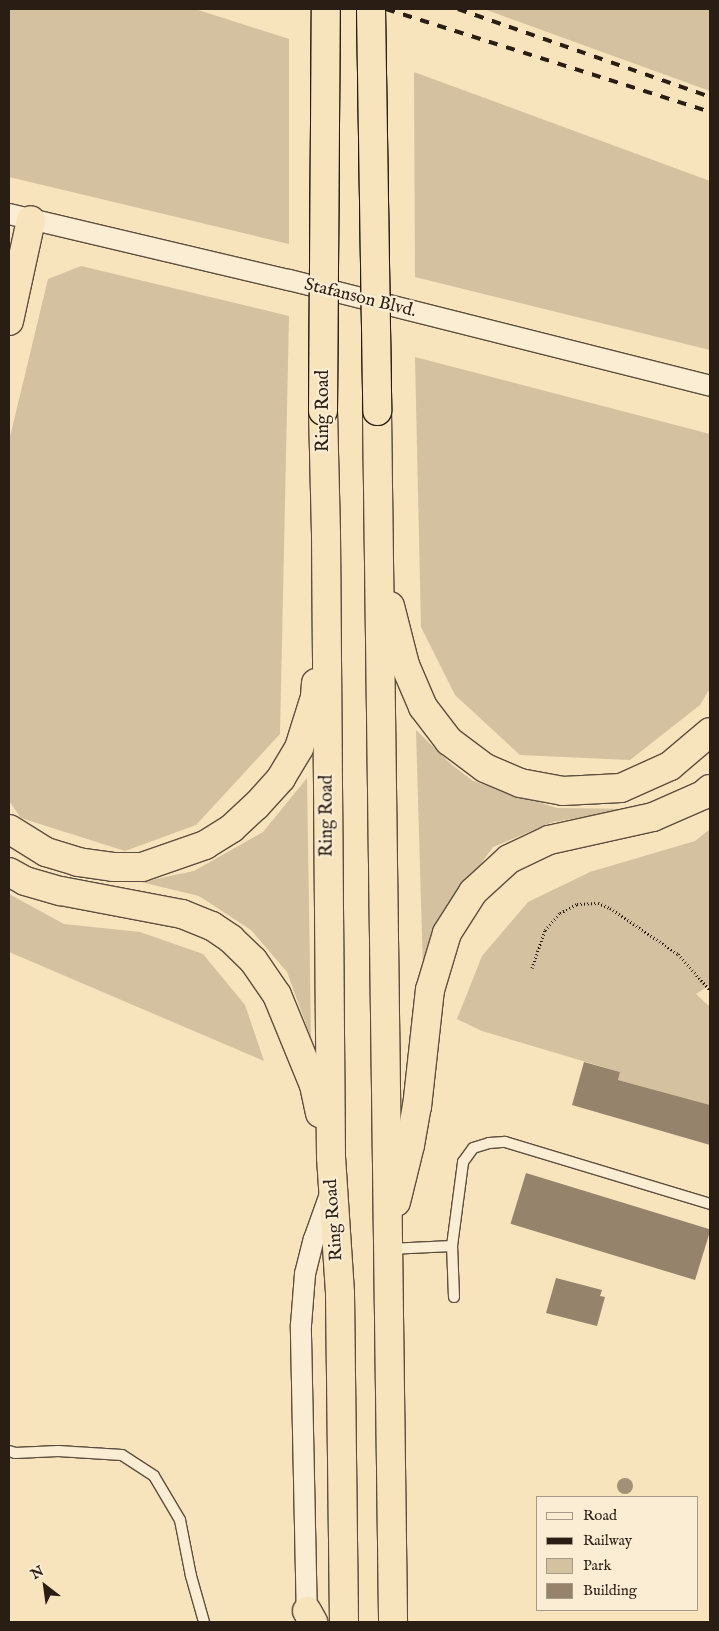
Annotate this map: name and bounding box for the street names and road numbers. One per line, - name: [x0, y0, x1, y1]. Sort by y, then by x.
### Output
- street label: Stafanson Blvd.: [302, 275, 418, 323]
- street label: Ring Road: [313, 370, 335, 452]
- street label: Ring Road: [317, 775, 339, 857]
- street label: Ring Road: [321, 1178, 349, 1262]

